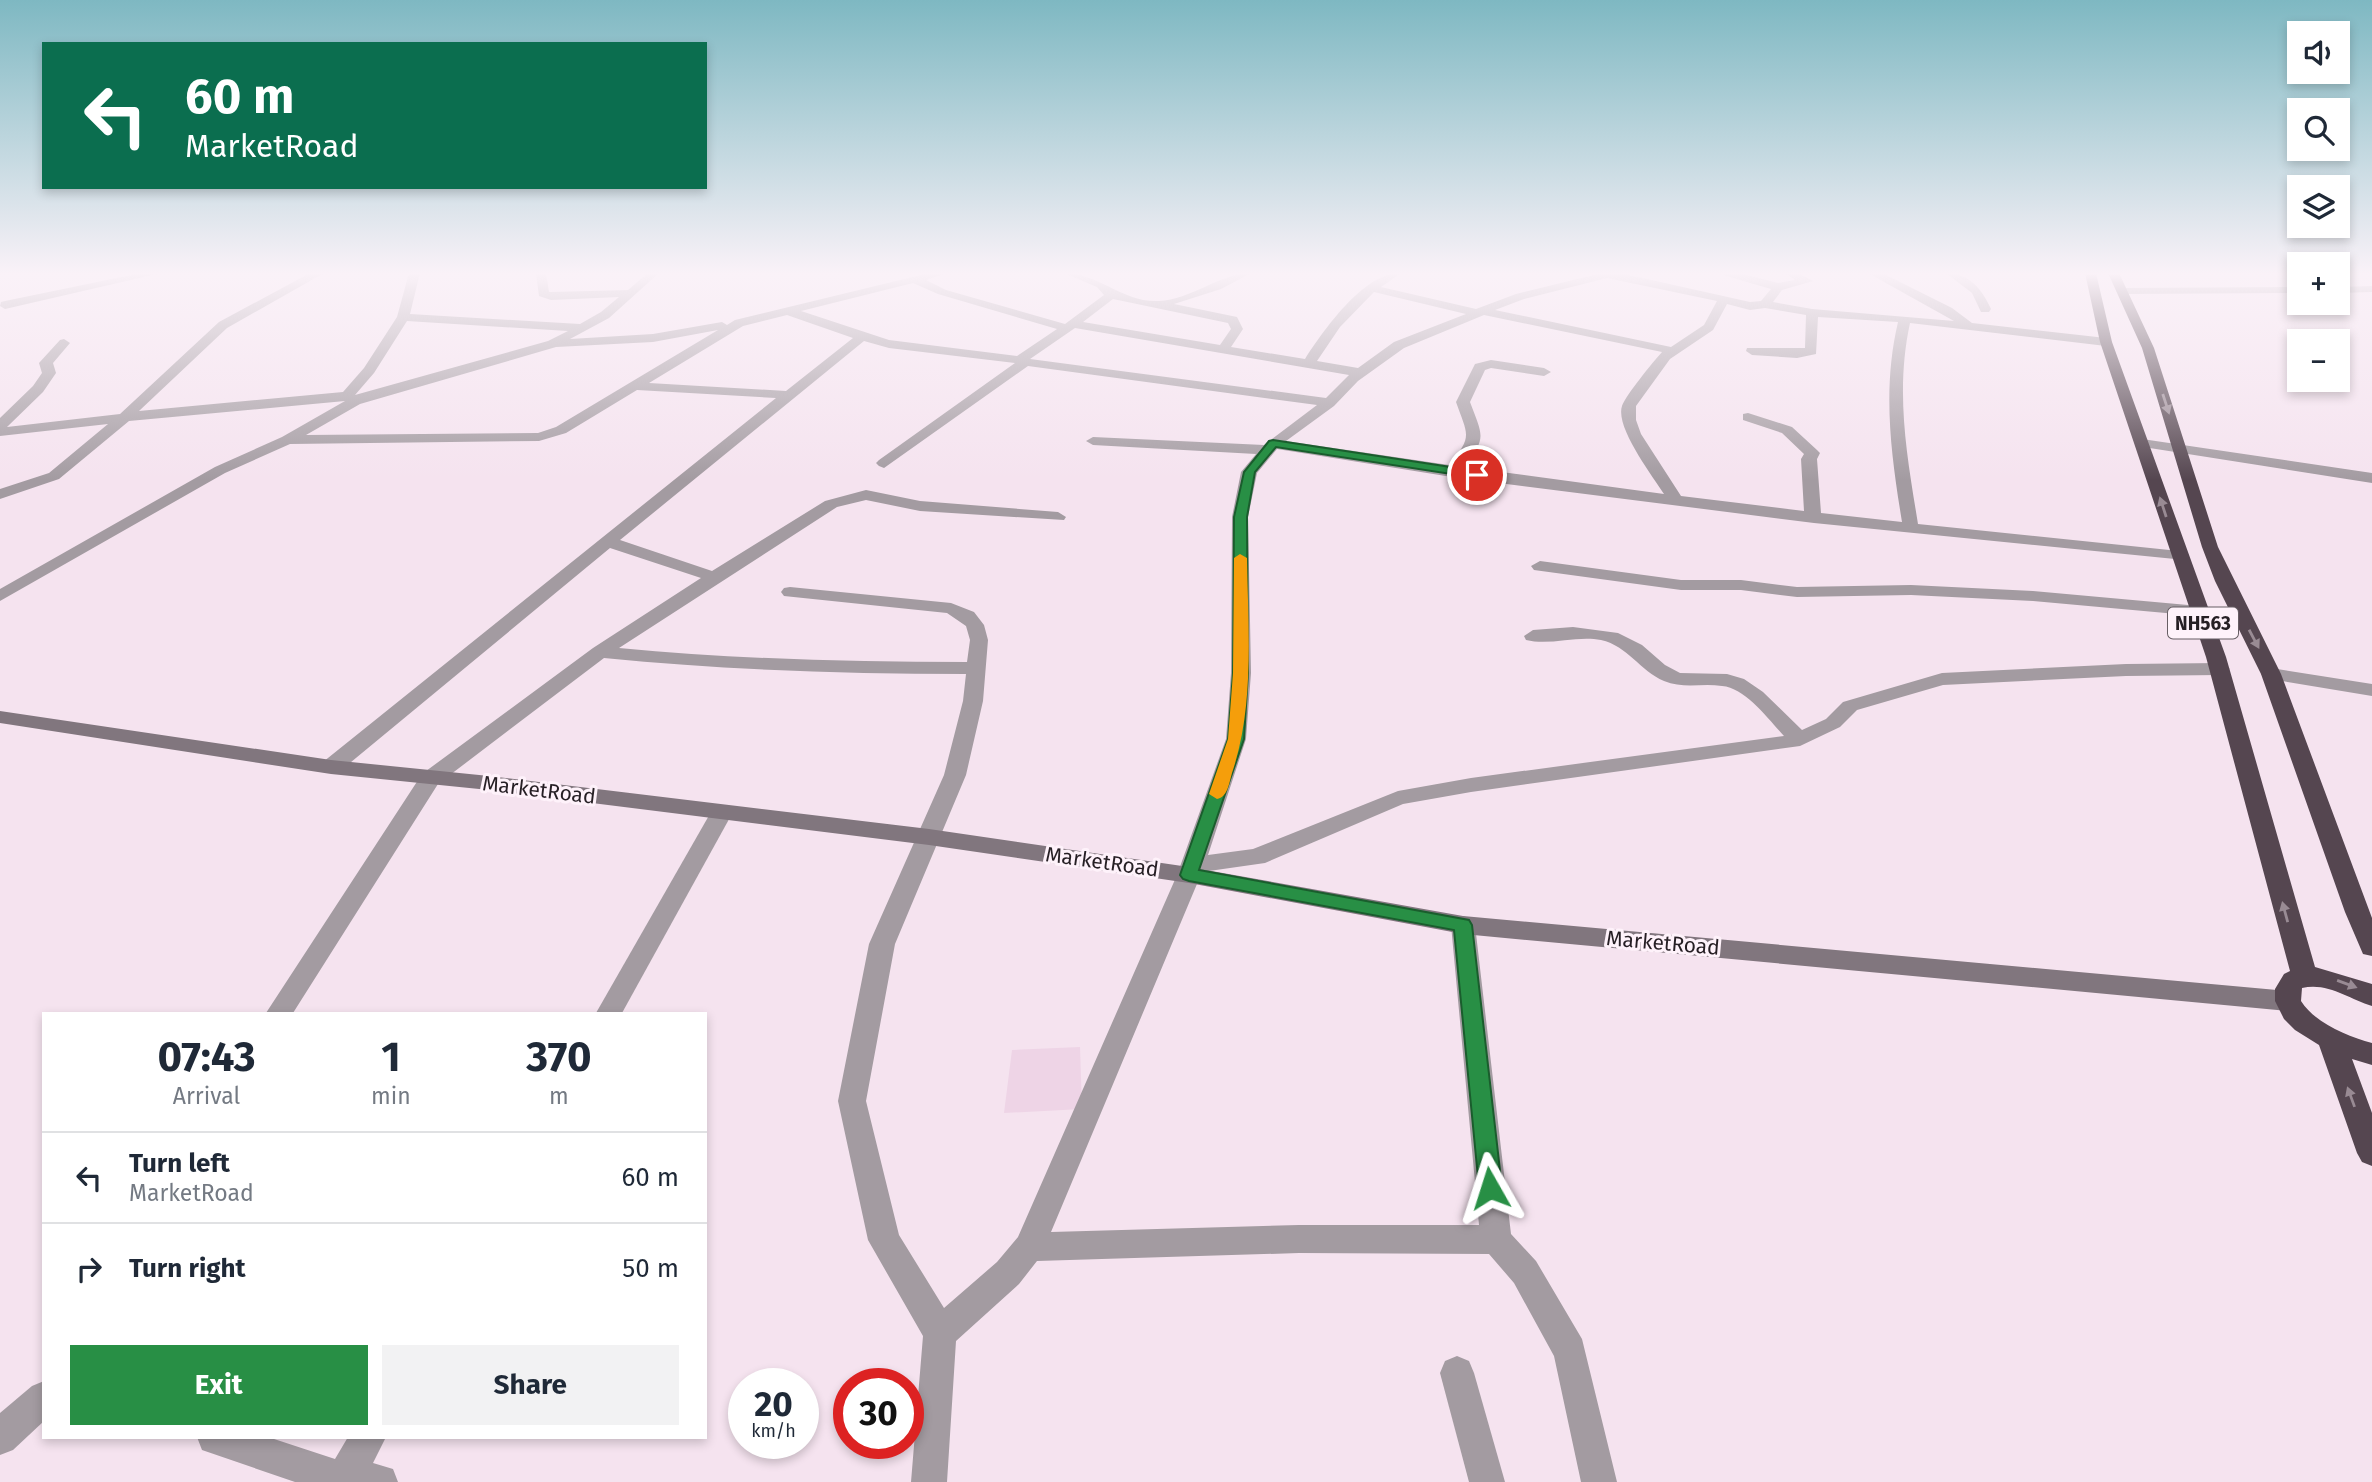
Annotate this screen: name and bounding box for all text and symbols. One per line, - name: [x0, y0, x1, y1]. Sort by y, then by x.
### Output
- map controls: [2287, 21, 2350, 392]
- button: sound: [2287, 21, 2350, 84]
- text: 60 m: [185, 67, 294, 126]
- icon: left: [70, 70, 161, 161]
- button: search: [2287, 98, 2350, 161]
- text: MarketRoad: [185, 127, 359, 165]
- button: layers: [2287, 175, 2350, 238]
- button: +: [2287, 252, 2350, 315]
- button: −: [2287, 329, 2350, 392]
- one-way arrow: [2161, 394, 2172, 415]
- pin: [1447, 445, 1507, 505]
- icon: arrive: [1458, 456, 1496, 494]
- one-way arrow: [2157, 496, 2168, 517]
- road number: NH563: [2168, 608, 2238, 638]
- one-way arrow: [2247, 630, 2259, 650]
- street label: MarketRoad: [481, 770, 597, 810]
- street label: MarketRoad: [1044, 841, 1160, 883]
- one-way arrow: [2280, 901, 2290, 922]
- street label: MarketRoad: [1605, 925, 1721, 961]
- one-way arrow: [2336, 979, 2357, 990]
- text: 07:43: [157, 1032, 256, 1082]
- text: 1: [381, 1032, 401, 1082]
- text: 370: [526, 1032, 592, 1082]
- text: Arrival: [173, 1082, 240, 1110]
- text: min: [371, 1082, 411, 1110]
- text: m: [549, 1082, 569, 1110]
- one-way arrow: [2345, 1086, 2356, 1107]
- text: Turn left: [129, 1148, 230, 1179]
- position arrow: [1453, 1151, 1527, 1225]
- icon: left: [70, 1159, 108, 1197]
- text: 60 m: [621, 1162, 679, 1193]
- text: MarketRoad: [129, 1179, 254, 1207]
- icon: right: [70, 1250, 108, 1288]
- text: Turn right: [129, 1253, 246, 1284]
- text: 50 m: [622, 1253, 679, 1284]
- button: Exit: [70, 1345, 368, 1425]
- button: Share: [382, 1345, 679, 1425]
- speed limit sign: 30: [833, 1368, 924, 1459]
- text: 20: [754, 1383, 793, 1425]
- text: km/h: [751, 1420, 796, 1442]

